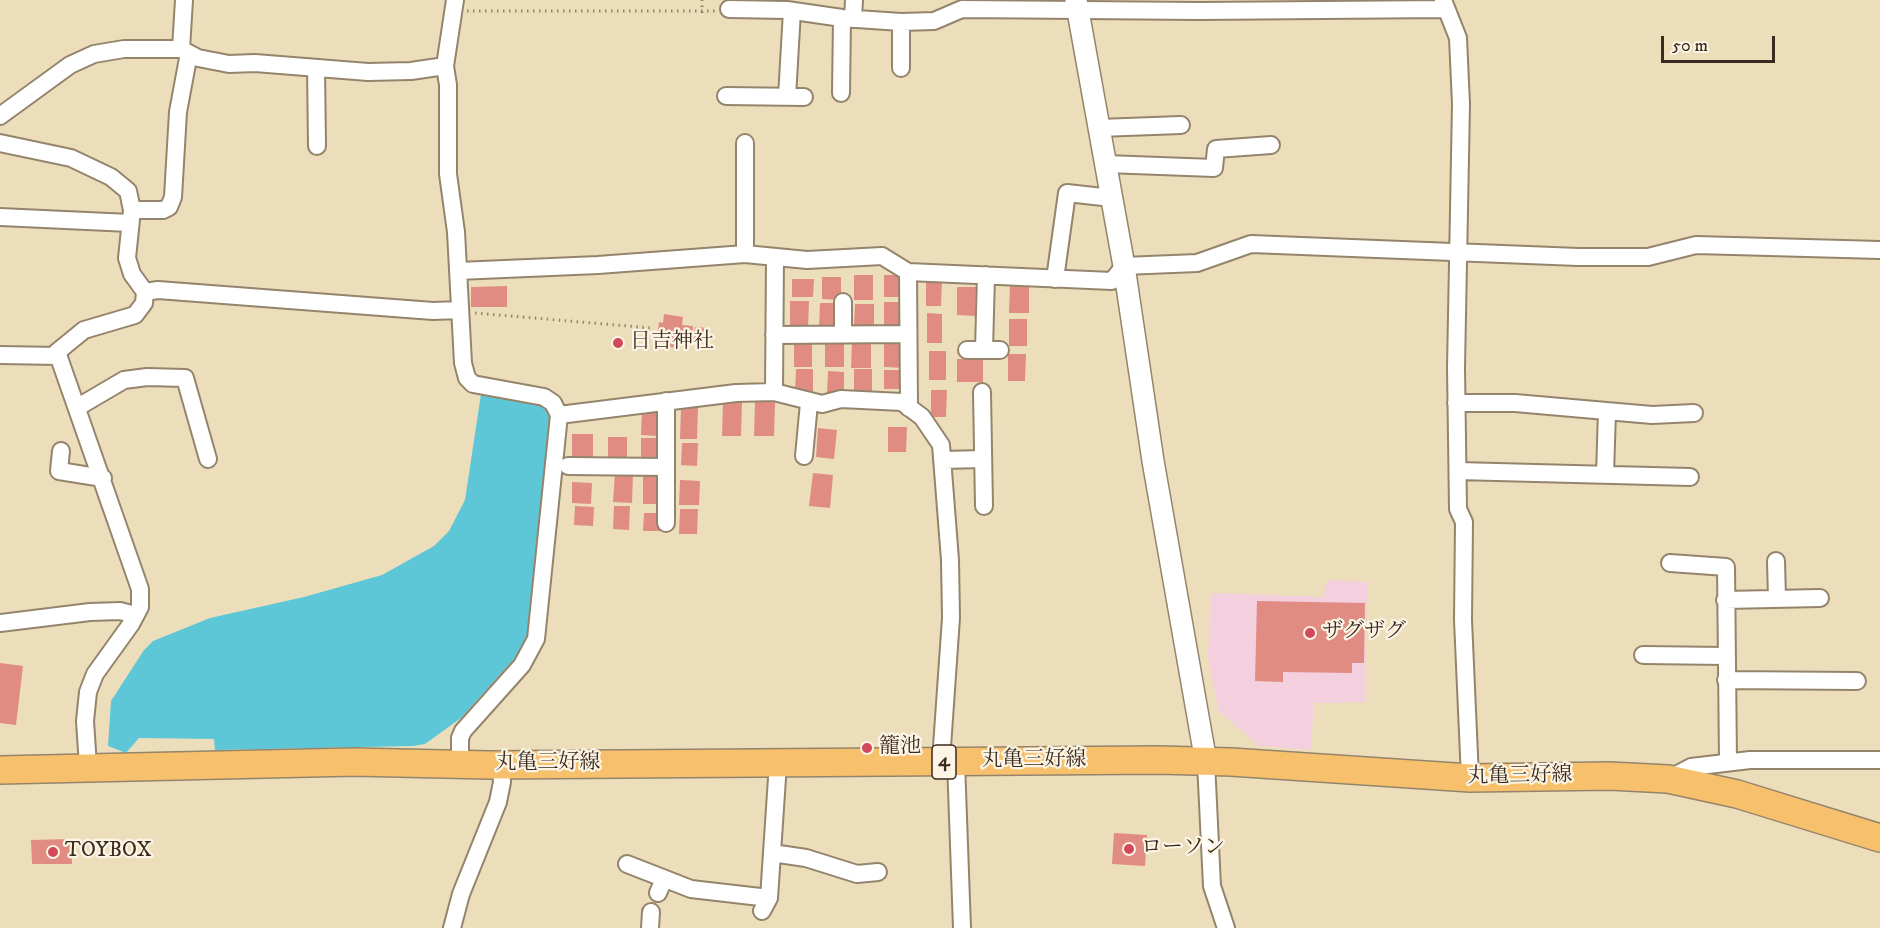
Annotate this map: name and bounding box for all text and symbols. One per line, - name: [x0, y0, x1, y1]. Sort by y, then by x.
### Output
- scale bar: [1664, 24, 1778, 62]
- text: 50 m: [1672, 35, 1708, 57]
- place label: 日吉神社: [630, 330, 714, 356]
- marker: 日吉神社: [611, 336, 625, 350]
- place label: ザグザグ: [1322, 620, 1406, 646]
- marker: ザグザグ: [1303, 626, 1317, 640]
- place label: 籠池: [879, 735, 921, 761]
- marker: 籠池: [860, 741, 874, 755]
- road number: 4: [932, 745, 956, 779]
- street label: 丸亀三好線: [982, 748, 1086, 774]
- street label: 丸亀三好線: [496, 751, 600, 777]
- street label: 丸亀三好線: [1467, 763, 1573, 791]
- place label: ローソン: [1141, 836, 1225, 862]
- place label: TOYBOX: [65, 839, 152, 865]
- marker: ローソン: [1122, 842, 1136, 856]
- marker: TOYBOX: [46, 845, 60, 859]

